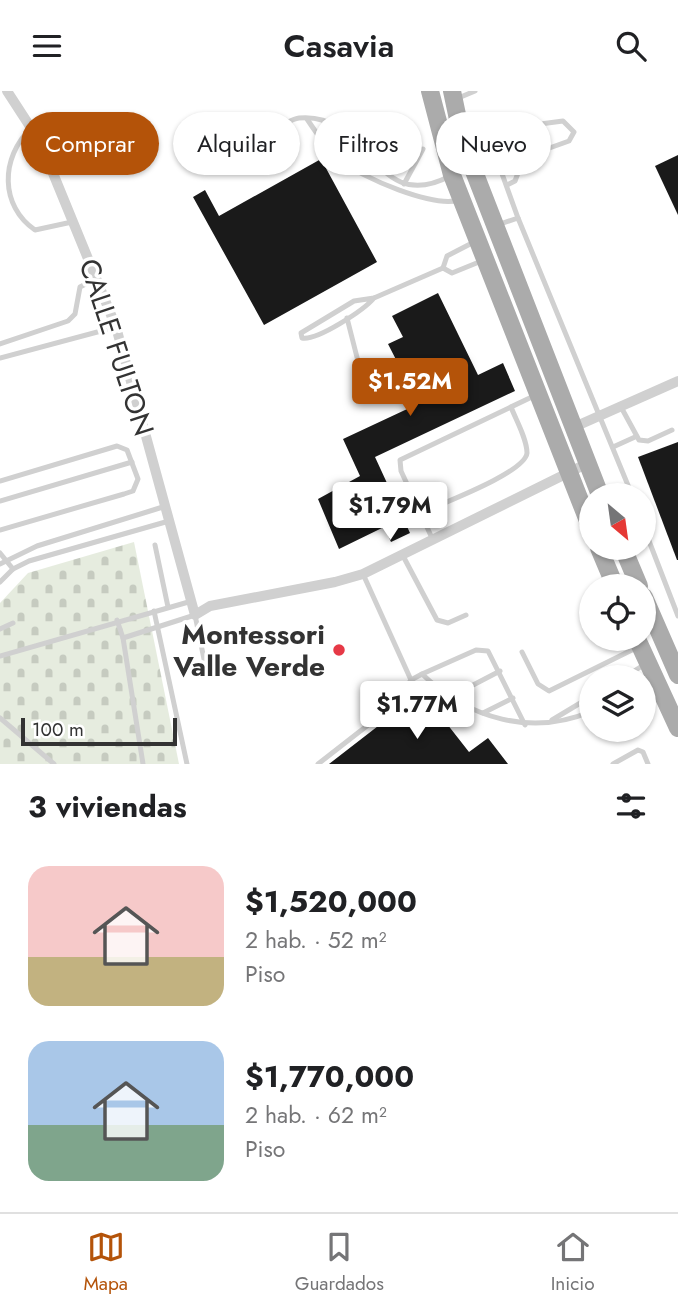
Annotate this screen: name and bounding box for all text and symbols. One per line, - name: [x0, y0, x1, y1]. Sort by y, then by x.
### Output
- text: Casavia: [284, 23, 394, 69]
- icon: menu: [28, 27, 66, 65]
- icon: search: [612, 27, 650, 65]
- chip: Comprar: [21, 112, 159, 175]
- chip: Alquilar: [173, 112, 300, 175]
- chip: Filtros: [314, 112, 422, 175]
- chip: Nuevo: [436, 112, 551, 175]
- street label: CALLE FULTON: [69, 253, 164, 441]
- pin: $1.52M: [353, 359, 467, 418]
- text: $1.52M: [368, 364, 452, 398]
- pin: $1.79M: [333, 483, 447, 542]
- north arrow: [579, 483, 656, 560]
- map controls: [579, 483, 656, 742]
- text: $1.79M: [348, 488, 432, 522]
- button: locate: [579, 574, 656, 651]
- place label: Montessori Valle Verde: [172, 614, 325, 687]
- marker: Montessori Valle Verde: [331, 642, 347, 658]
- button: layers: [579, 665, 656, 742]
- pin: $1.77M: [360, 681, 474, 741]
- text: $1.77M: [376, 687, 458, 721]
- scale bar: [21, 715, 177, 747]
- text: 100 m: [32, 716, 84, 743]
- text: 3 viviendas: [28, 785, 187, 828]
- icon: filters: [612, 787, 650, 825]
- text: $1,520,000: [245, 880, 417, 923]
- icon: home: [84, 894, 168, 978]
- text: 2 hab. · 52 m²: [245, 923, 387, 957]
- text: Piso: [245, 957, 285, 991]
- text: $1,770,000: [245, 1055, 414, 1098]
- icon: home: [84, 1069, 168, 1153]
- text: 2 hab. · 62 m²: [245, 1098, 387, 1132]
- text: Piso: [245, 1132, 285, 1166]
- tab: Mapa: [83, 1228, 128, 1297]
- tab: Guardados: [295, 1228, 384, 1297]
- tab: Inicio: [551, 1228, 595, 1297]

